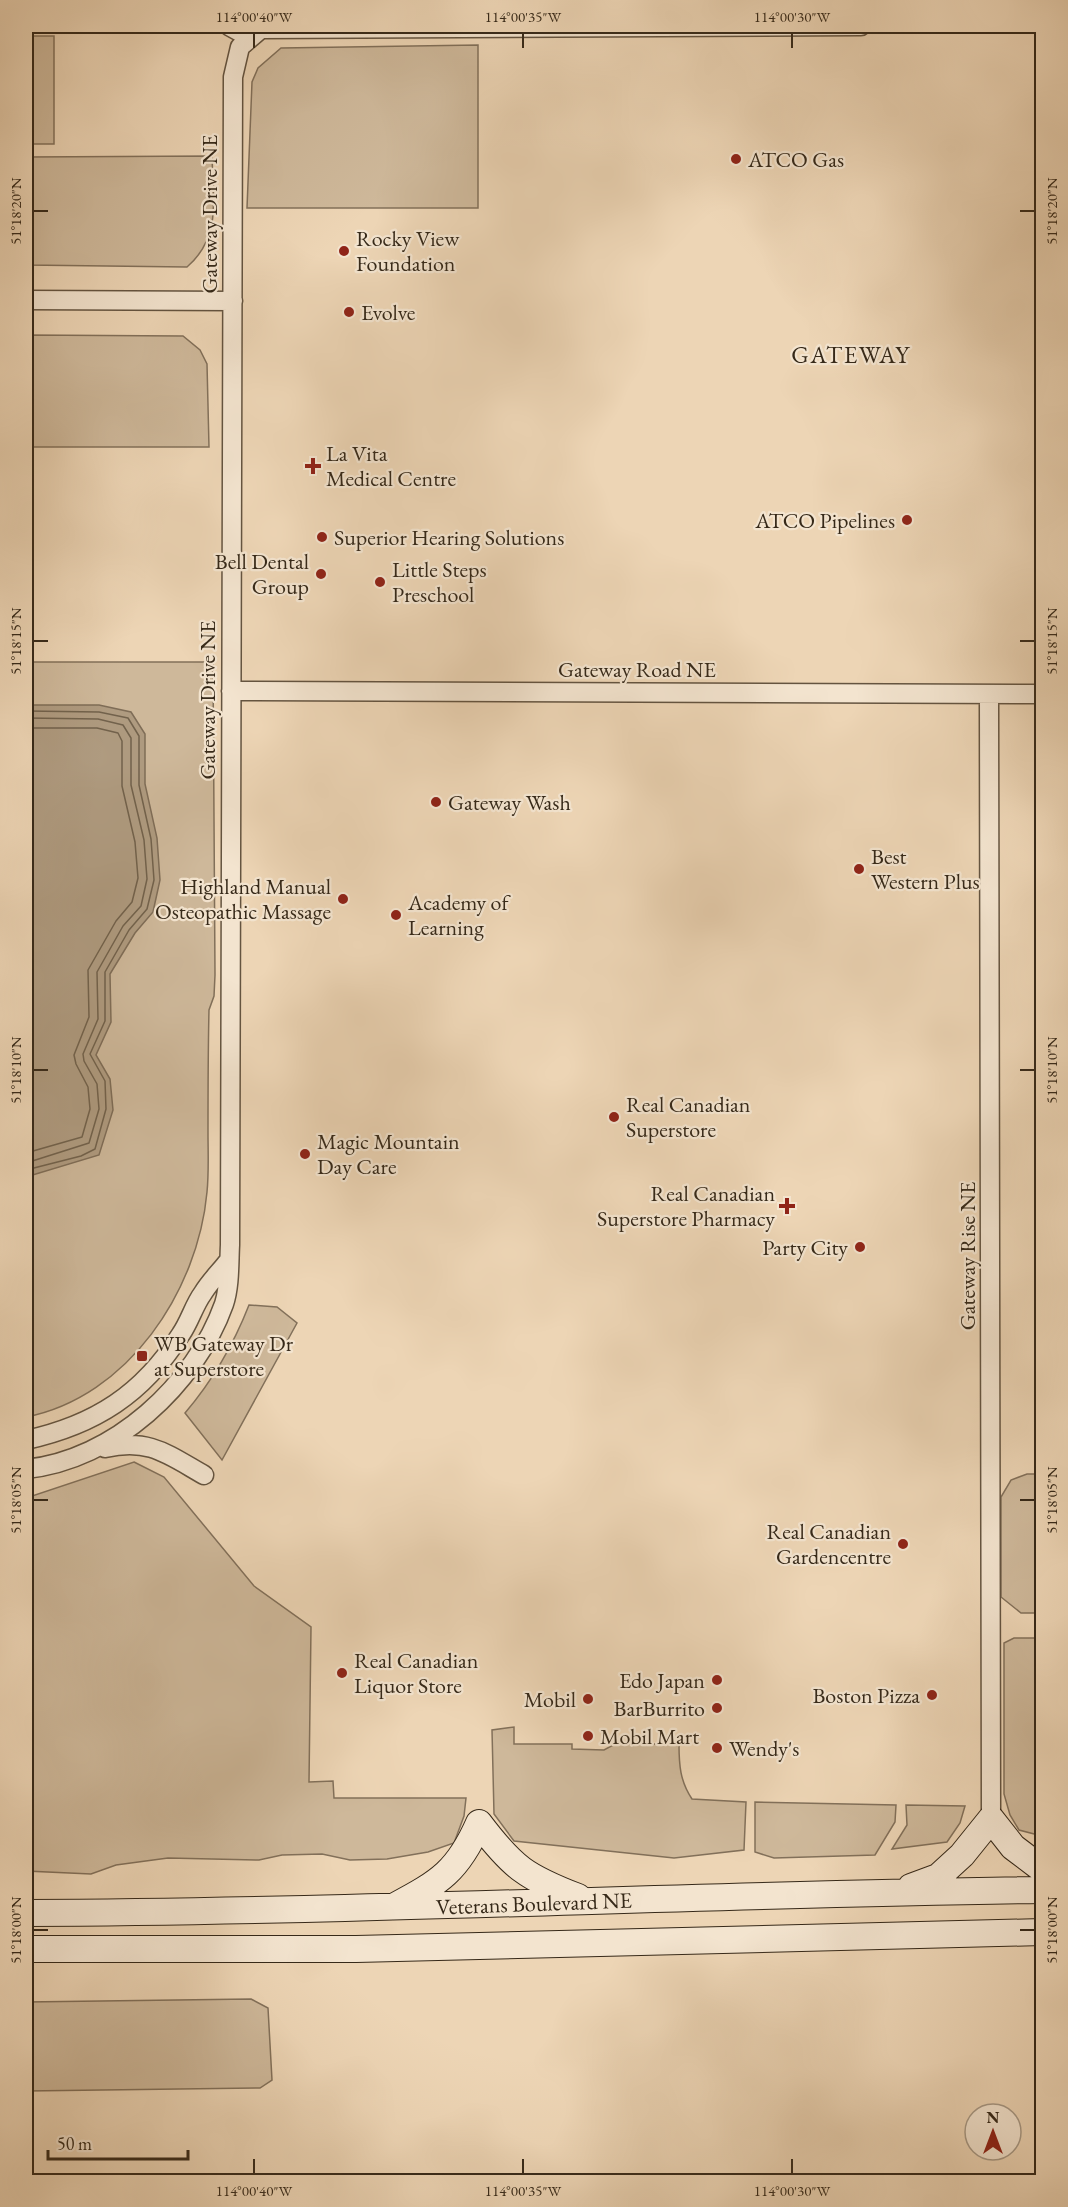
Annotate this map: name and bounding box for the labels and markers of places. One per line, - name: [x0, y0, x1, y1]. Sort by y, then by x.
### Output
- place label: ATCO Gas: [747, 145, 844, 174]
- marker: ATCO Gas: [729, 152, 743, 166]
- place label: Rocky View Foundation: [356, 224, 460, 278]
- marker: Rocky View Foundation: [337, 244, 351, 258]
- place label: Evolve: [361, 298, 416, 327]
- marker: Evolve: [342, 305, 356, 319]
- place label: La Vita Medical Centre: [326, 439, 456, 493]
- marker: La Vita Medical Centre: [304, 457, 322, 475]
- place label: ATCO Pipelines: [754, 506, 895, 535]
- marker: ATCO Pipelines: [900, 513, 914, 527]
- place label: Superior Hearing Solutions: [334, 523, 564, 552]
- marker: Superior Hearing Solutions: [315, 530, 329, 544]
- place label: Bell Dental Group: [215, 547, 309, 601]
- place label: Little Steps Preschool: [392, 555, 487, 609]
- marker: Bell Dental Group: [314, 567, 328, 581]
- marker: Little Steps Preschool: [373, 575, 387, 589]
- place label: Gateway Wash: [448, 788, 571, 817]
- marker: Gateway Wash: [429, 795, 443, 809]
- place label: Best Western Plus: [871, 842, 980, 896]
- marker: Best Western Plus: [852, 862, 866, 876]
- place label: Highland Manual Osteopathic Massage: [155, 872, 331, 926]
- place label: Academy of Learning: [407, 888, 512, 942]
- marker: Highland Manual Osteopathic Massage: [336, 892, 350, 906]
- marker: Academy of Learning: [389, 908, 403, 922]
- place label: Real Canadian Superstore: [626, 1090, 751, 1144]
- marker: Real Canadian Superstore: [607, 1110, 621, 1124]
- place label: Magic Mountain Day Care: [317, 1127, 460, 1181]
- marker: Magic Mountain Day Care: [298, 1147, 312, 1161]
- place label: Real Canadian Superstore Pharmacy: [597, 1179, 775, 1233]
- marker: Real Canadian Superstore Pharmacy: [780, 1199, 794, 1213]
- place label: Party City: [762, 1233, 848, 1262]
- marker: Party City: [853, 1240, 867, 1254]
- place label: WB Gateway Dr at Superstore: [154, 1329, 294, 1383]
- marker: WB Gateway Dr at Superstore: [135, 1349, 149, 1363]
- place label: Real Canadian Gardencentre: [767, 1517, 891, 1571]
- marker: Real Canadian Gardencentre: [896, 1537, 910, 1551]
- place label: Real Canadian Liquor Store: [354, 1646, 479, 1700]
- marker: Real Canadian Liquor Store: [335, 1666, 349, 1680]
- place label: Edo Japan: [619, 1666, 705, 1695]
- marker: Edo Japan: [710, 1673, 724, 1687]
- place label: Boston Pizza: [812, 1681, 920, 1710]
- place label: Mobil: [524, 1685, 576, 1714]
- marker: Boston Pizza: [925, 1688, 939, 1702]
- marker: Mobil: [581, 1692, 595, 1706]
- place label: BarBurrito: [614, 1694, 705, 1723]
- marker: BarBurrito: [710, 1701, 724, 1715]
- place label: Mobil Mart: [600, 1722, 699, 1751]
- marker: Mobil Mart: [581, 1729, 595, 1743]
- place label: Wendy's: [729, 1734, 799, 1763]
- marker: Wendy's: [710, 1741, 724, 1755]

